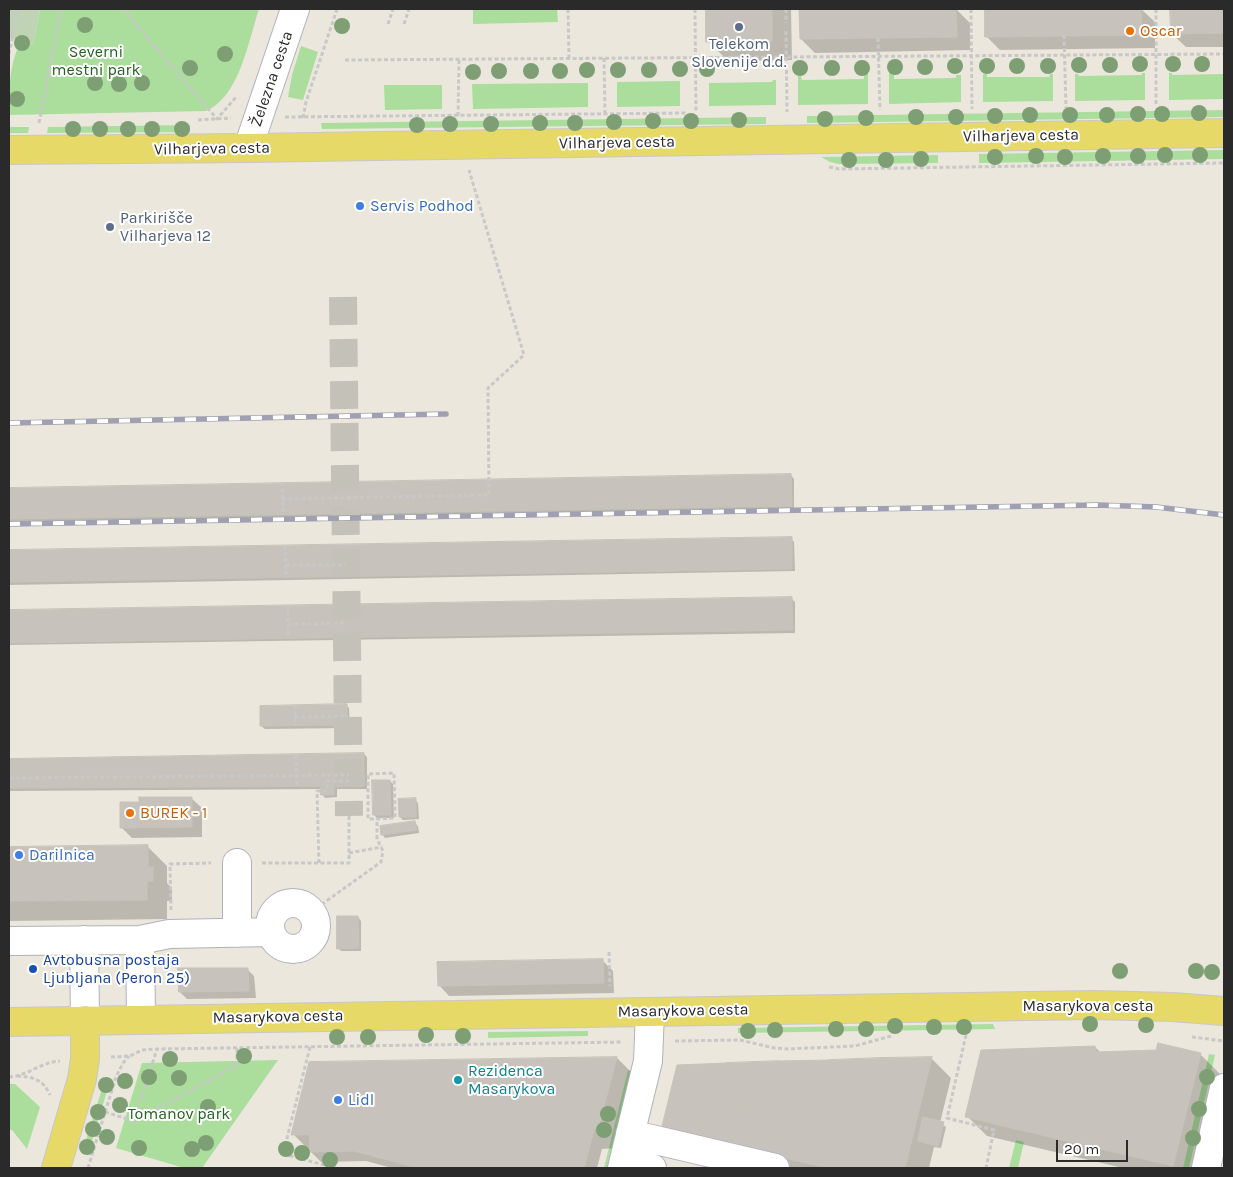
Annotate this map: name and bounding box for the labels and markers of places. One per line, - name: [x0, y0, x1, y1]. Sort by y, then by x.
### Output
- marker: Telekom Slovenije d.d.: [733, 21, 745, 33]
- place label: Oscar: [1140, 21, 1182, 41]
- marker: Oscar: [1124, 25, 1136, 37]
- place label: Telekom Slovenije d.d.: [691, 34, 787, 72]
- place label: Servis Podhod: [370, 196, 474, 216]
- marker: Servis Podhod: [354, 200, 366, 212]
- place label: Parkirišče Vilharjeva 12: [120, 208, 211, 246]
- marker: Parkirišče Vilharjeva 12: [104, 221, 116, 233]
- place label: BUREK - 1: [140, 803, 207, 823]
- marker: BUREK - 1: [124, 807, 136, 819]
- place label: Darilnica: [29, 845, 95, 865]
- marker: Darilnica: [13, 849, 25, 861]
- place label: Avtobusna postaja Ljubljana (Peron 25): [43, 950, 190, 988]
- marker: Avtobusna postaja Ljubljana (Peron 25): [27, 963, 39, 975]
- place label: Rezidenca Masarykova: [468, 1061, 555, 1099]
- marker: Rezidenca Masarykova: [452, 1074, 464, 1086]
- place label: Lidl: [348, 1090, 374, 1110]
- marker: Lidl: [332, 1094, 344, 1106]

